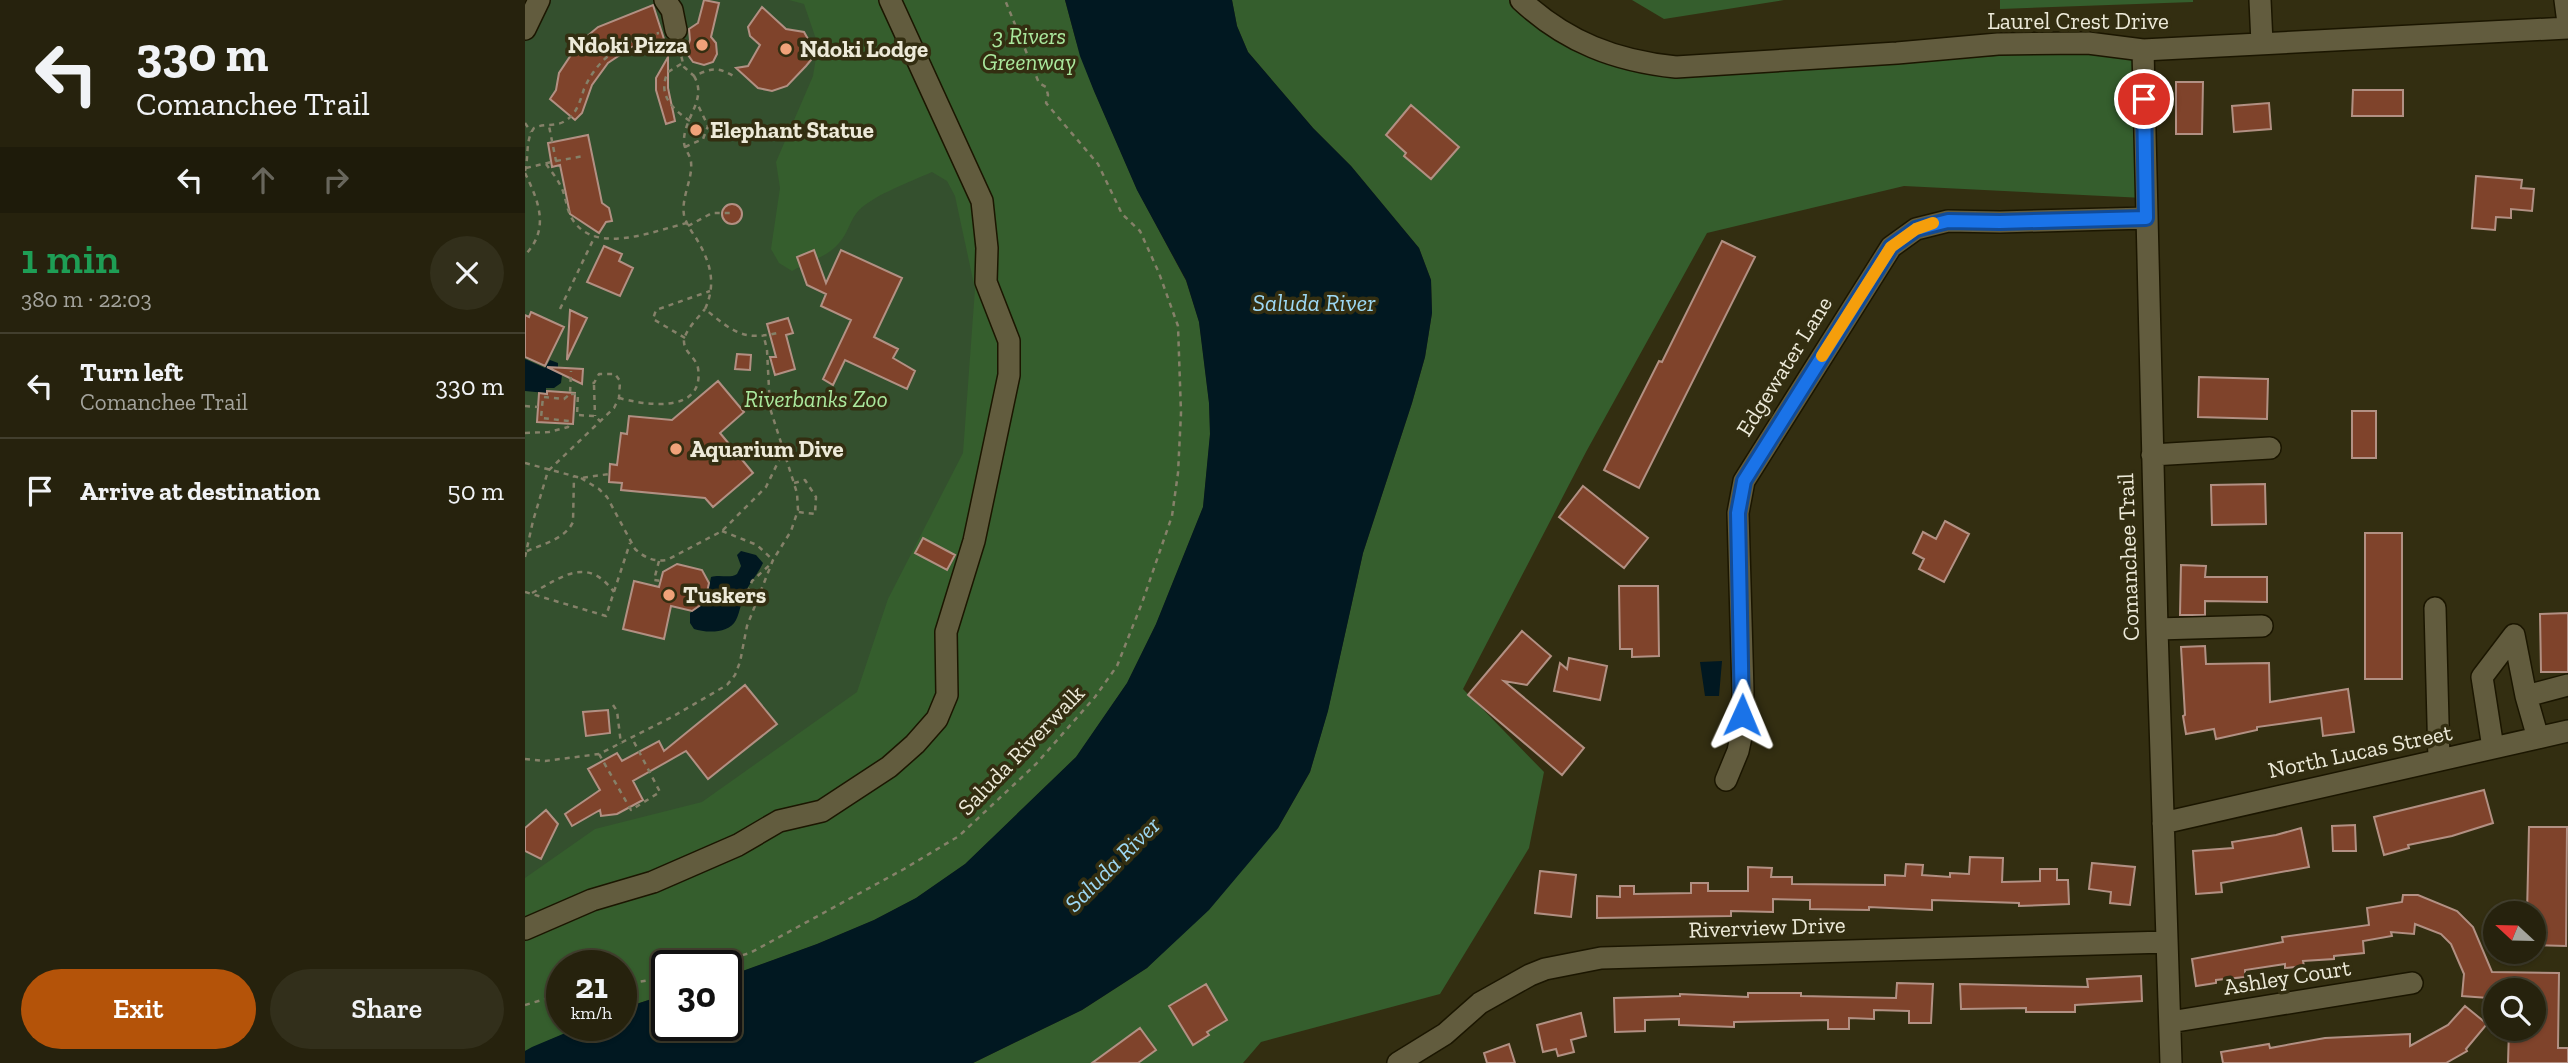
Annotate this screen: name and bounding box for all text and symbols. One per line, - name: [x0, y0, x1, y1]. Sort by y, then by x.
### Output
- street label: Laurel Crest Drive: [1987, 7, 2169, 35]
- park label: 3 Rivers Greenway: [982, 22, 1076, 76]
- text: 330 m: [136, 25, 269, 84]
- icon: left: [21, 28, 112, 119]
- place label: Ndoki Pizza: [568, 31, 688, 59]
- place label: Ndoki Lodge: [800, 35, 928, 63]
- marker: Ndoki Pizza: [694, 37, 710, 53]
- marker: Ndoki Lodge: [778, 41, 794, 57]
- pin: [2114, 69, 2174, 129]
- icon: arrive: [2125, 80, 2163, 118]
- text: Comanchee Trail: [136, 85, 370, 123]
- place label: Elephant Statue: [710, 116, 874, 144]
- marker: Elephant Statue: [688, 122, 704, 138]
- icon: left: [171, 161, 209, 199]
- icon: ahead: [244, 161, 282, 199]
- icon: right: [317, 161, 355, 199]
- text: 1 min: [21, 233, 120, 284]
- button: close: [430, 236, 504, 310]
- text: 380 m · 22:03: [21, 285, 152, 313]
- water label: Saluda River: [1253, 288, 1376, 317]
- street label: Edgewater Lane: [1730, 291, 1838, 441]
- text: Turn left: [80, 356, 183, 388]
- icon: left: [21, 367, 59, 405]
- text: 330 m: [435, 370, 504, 402]
- park label: Riverbanks Zoo: [744, 385, 888, 413]
- text: Comanchee Trail: [80, 388, 248, 416]
- place label: Aquarium Dive: [690, 435, 844, 463]
- marker: Aquarium Dive: [668, 441, 684, 457]
- icon: arrive: [21, 472, 59, 510]
- street label: Comanchee Trail: [2111, 473, 2145, 641]
- text: Arrive at destination: [80, 475, 320, 507]
- text: 50 m: [447, 475, 504, 507]
- place label: Tuskers: [683, 581, 766, 609]
- marker: Tuskers: [661, 587, 677, 603]
- position arrow: [1705, 678, 1779, 752]
- street label: Saluda Riverwalk: [952, 679, 1090, 821]
- street label: North Lucas Street: [2266, 718, 2455, 784]
- water label: Saluda River: [1058, 810, 1166, 918]
- north arrow: [2483, 901, 2546, 964]
- map controls: [2483, 901, 2546, 1041]
- street label: Riverview Drive: [1688, 910, 1846, 944]
- speed limit sign: 30: [651, 950, 742, 1041]
- street label: Ashley Court: [2221, 953, 2353, 1001]
- text: 21: [575, 965, 608, 1007]
- button: Exit: [21, 969, 256, 1049]
- button: Share: [270, 969, 504, 1049]
- button: search: [2483, 978, 2546, 1041]
- text: km/h: [571, 1002, 612, 1024]

